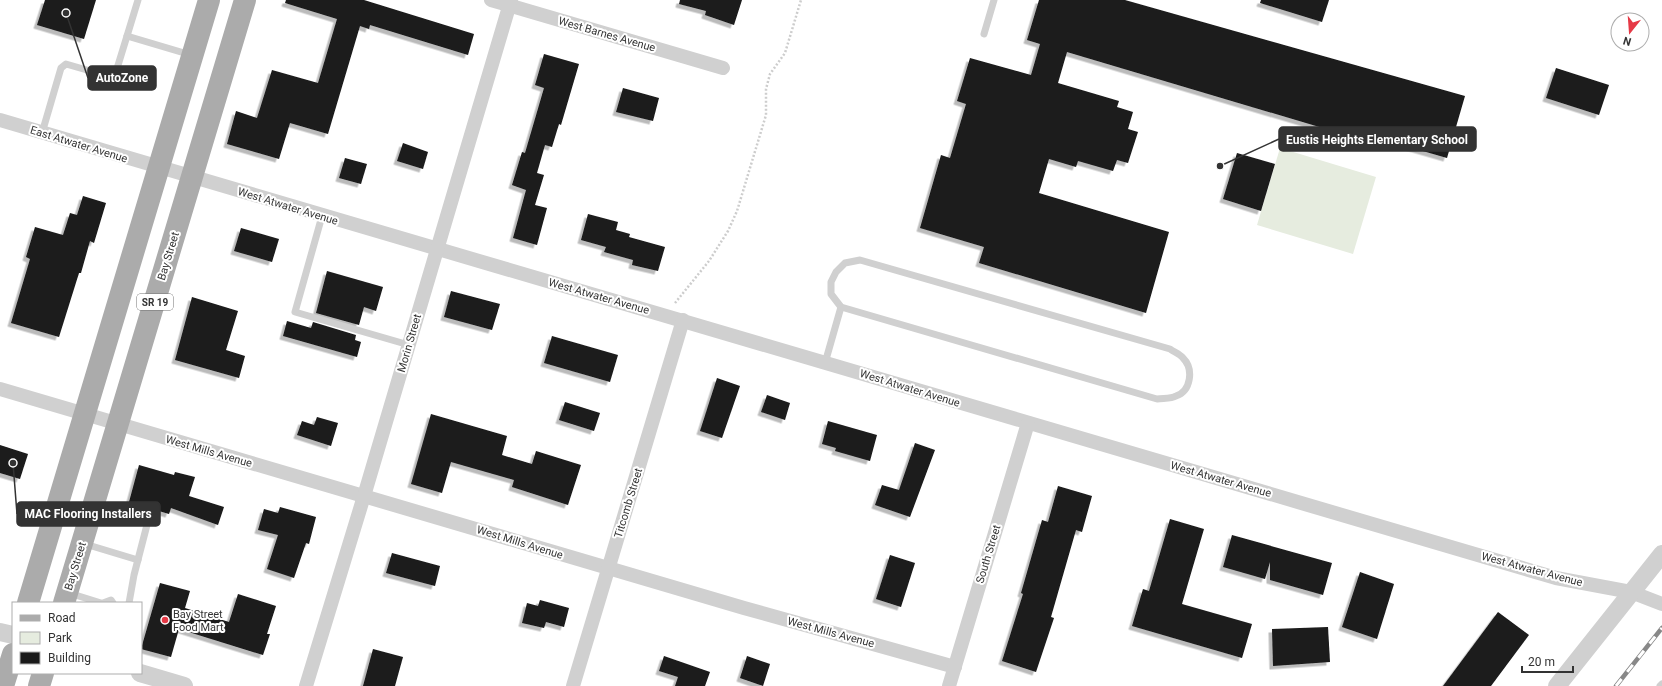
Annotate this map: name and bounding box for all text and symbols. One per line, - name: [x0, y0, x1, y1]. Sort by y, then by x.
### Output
- north arrow: [1610, 12, 1650, 52]
- street label: West Barnes Avenue: [557, 14, 657, 55]
- text: N: [1621, 34, 1633, 48]
- callout: AutoZone: [88, 66, 156, 90]
- text: AutoZone: [96, 71, 149, 85]
- street label: East Atwater Avenue: [29, 123, 129, 166]
- callout: Eustis Heights Elementary School: [1279, 127, 1476, 151]
- text: Eustis Heights Elementary School: [1286, 133, 1468, 147]
- street label: West Atwater Avenue: [236, 185, 340, 228]
- street label: Bay Street: [155, 230, 182, 282]
- street label: West Atwater Avenue: [547, 276, 651, 317]
- road number: SR 19: [137, 294, 173, 310]
- street label: Morin Street: [395, 312, 424, 374]
- street label: West Atwater Avenue: [858, 367, 962, 410]
- street label: West Mills Avenue: [164, 433, 254, 470]
- street label: West Atwater Avenue: [1169, 459, 1273, 500]
- street label: Titcomb Street: [612, 466, 645, 540]
- callout: MAC Flooring Installers: [17, 502, 160, 526]
- text: MAC Flooring Installers: [24, 507, 152, 521]
- street label: West Mills Avenue: [475, 523, 565, 562]
- street label: South Street: [973, 523, 1004, 585]
- street label: Bay Street: [62, 540, 89, 592]
- street label: West Atwater Avenue: [1480, 550, 1584, 589]
- legend: [12, 602, 142, 674]
- place label: Bay Street Food Mart: [173, 608, 224, 634]
- text: Road: [48, 611, 76, 625]
- marker: Bay Street Food Mart: [160, 615, 170, 625]
- street label: West Mills Avenue: [786, 615, 876, 650]
- text: Park: [48, 631, 73, 645]
- scale bar: [1522, 648, 1573, 674]
- text: Building: [48, 651, 91, 665]
- text: 20 m: [1528, 655, 1555, 669]

